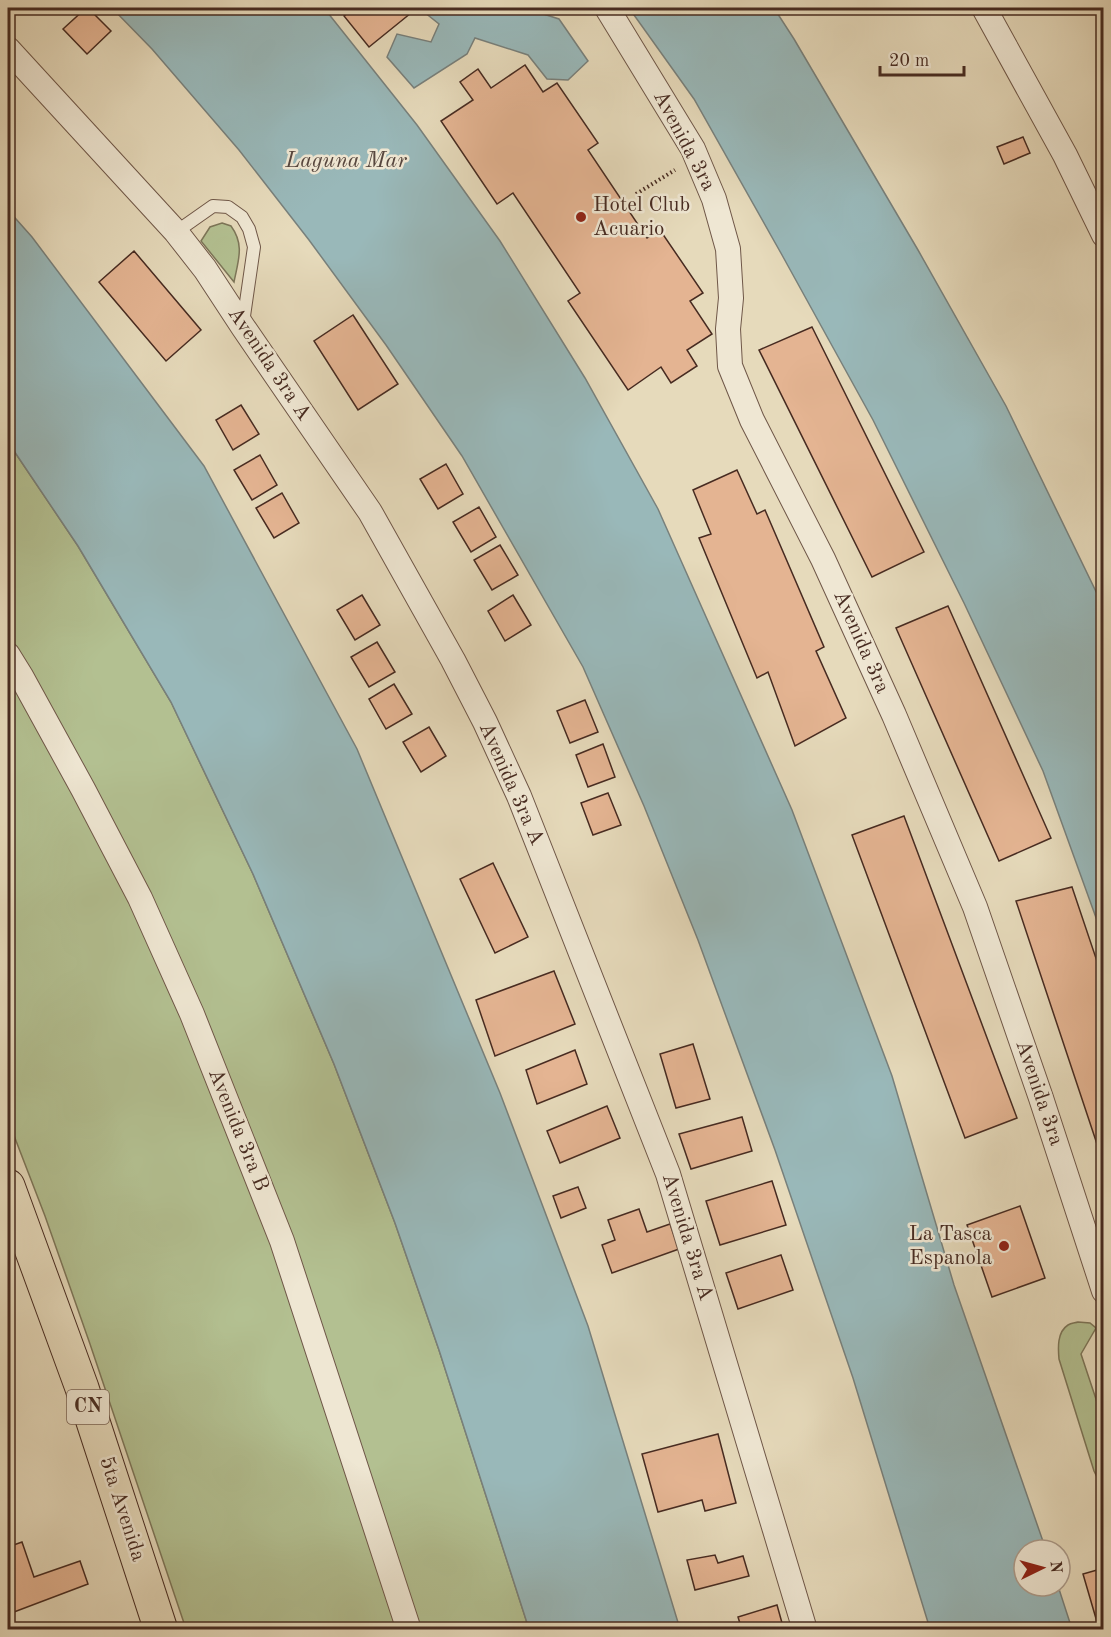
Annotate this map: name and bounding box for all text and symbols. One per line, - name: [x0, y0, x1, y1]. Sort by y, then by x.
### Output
- scale bar: [880, 39, 964, 77]
- text: 20 m: [889, 52, 929, 70]
- street label: Avenida 3ra: [649, 88, 719, 194]
- water label: Laguna Mar: [284, 150, 407, 172]
- place label: Hotel Club Acuario: [593, 195, 690, 240]
- marker: Hotel Club Acuario: [574, 210, 588, 224]
- street label: Avenida 3ra A: [223, 303, 315, 425]
- street label: Avenida 3ra: [829, 588, 893, 696]
- street label: Avenida 3ra A: [475, 720, 547, 848]
- street label: Avenida 3ra: [1011, 1038, 1067, 1148]
- street label: Avenida 3ra B: [204, 1066, 272, 1194]
- street label: Avenida 3ra A: [658, 1171, 716, 1303]
- place label: La Tasca Espanola: [909, 1224, 992, 1269]
- marker: La Tasca Espanola: [997, 1239, 1011, 1253]
- road number: CN: [67, 1390, 109, 1424]
- street label: 5ta Avenida: [95, 1454, 149, 1564]
- north arrow: [1012, 1538, 1072, 1598]
- text: N: [1046, 1560, 1064, 1574]

